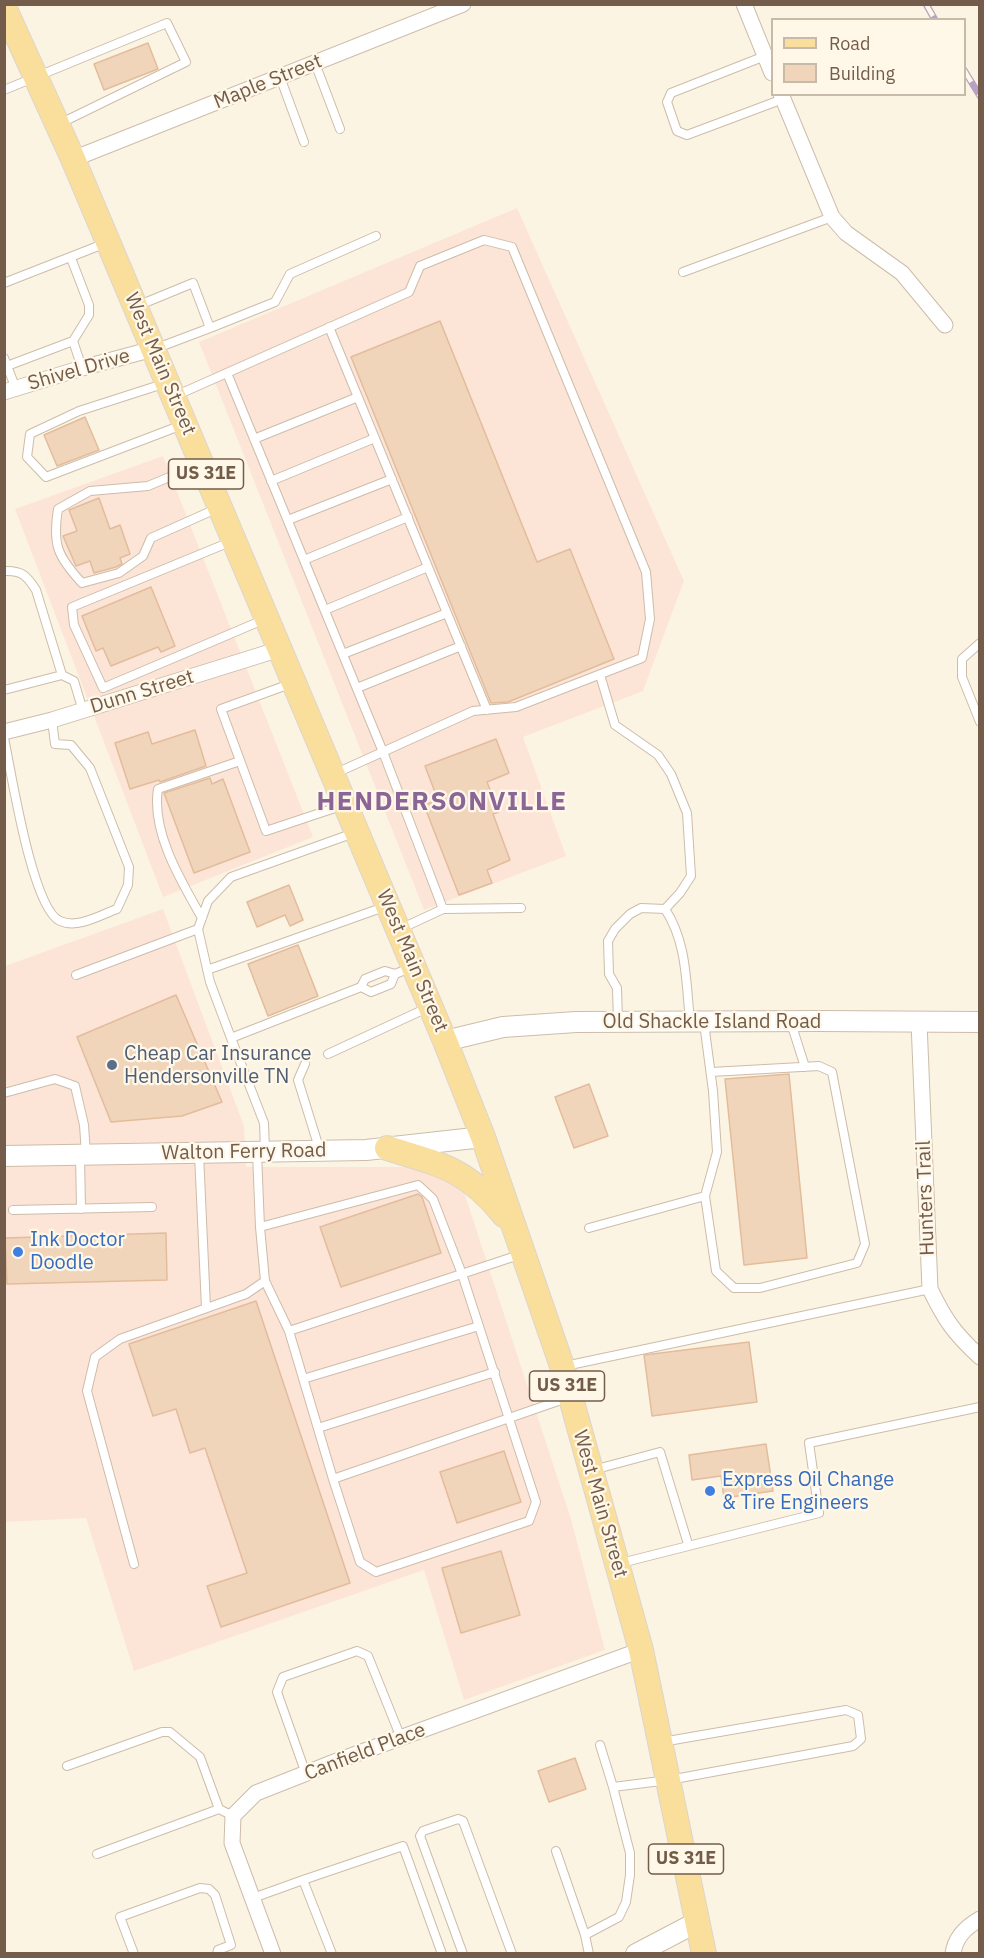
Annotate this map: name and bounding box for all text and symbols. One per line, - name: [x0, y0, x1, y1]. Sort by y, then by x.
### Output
- legend: [771, 18, 966, 96]
- text: Road: [829, 32, 870, 55]
- street label: Maple Street: [210, 49, 326, 115]
- text: Building: [829, 62, 895, 85]
- street label: West Main Street: [119, 289, 201, 439]
- street label: Shivel Drive: [25, 344, 133, 396]
- road number: US 31E: [168, 459, 244, 489]
- street label: Dunn Street: [87, 665, 197, 719]
- district label: HENDERSONVILLE: [317, 786, 567, 818]
- street label: West Main Street: [371, 886, 453, 1036]
- street label: Old Shackle Island Road: [603, 1010, 821, 1034]
- place label: Cheap Car Insurance Hendersonville TN: [124, 1042, 312, 1089]
- marker: Cheap Car Insurance Hendersonville TN: [105, 1058, 119, 1072]
- street label: Walton Ferry Road: [161, 1139, 327, 1165]
- street label: Hunters Trail: [912, 1140, 940, 1256]
- place label: Ink Doctor Doodle: [30, 1228, 125, 1275]
- marker: Ink Doctor Doodle: [11, 1245, 25, 1259]
- road number: US 31E: [530, 1371, 604, 1401]
- street label: West Main Street: [567, 1427, 633, 1581]
- place label: Express Oil Change & Tire Engineers: [722, 1468, 894, 1515]
- marker: Express Oil Change & Tire Engineers: [703, 1484, 717, 1498]
- street label: Canfield Place: [301, 1718, 429, 1786]
- road number: US 31E: [648, 1844, 724, 1874]

